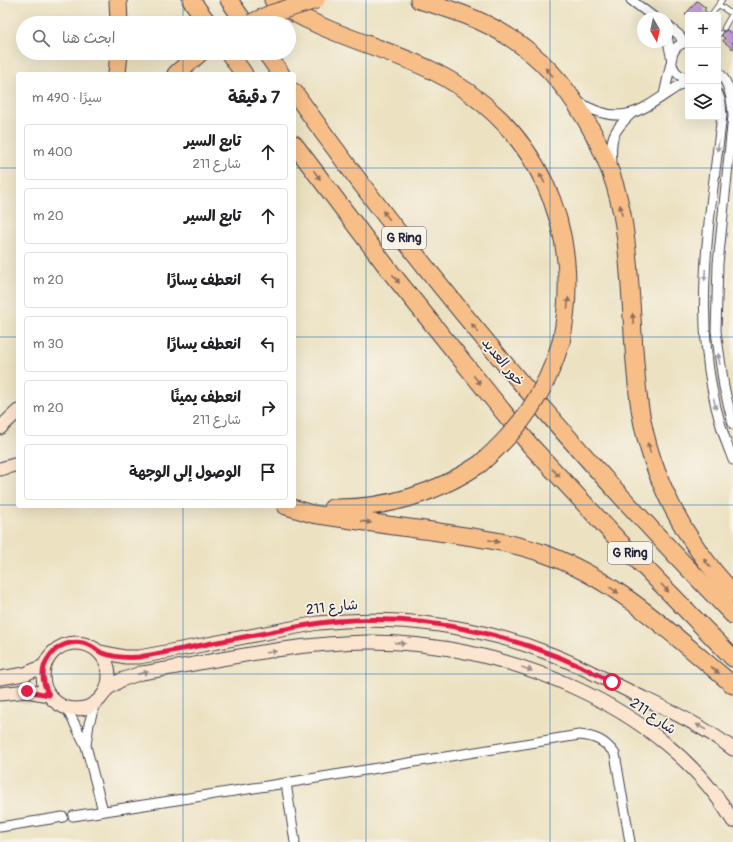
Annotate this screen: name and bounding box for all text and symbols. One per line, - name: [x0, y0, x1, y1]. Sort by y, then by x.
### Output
- north arrow: [637, 12, 673, 48]
- map controls: [685, 12, 721, 120]
- button: +: [685, 12, 721, 48]
- search box: [16, 16, 296, 60]
- icon: search: [30, 27, 52, 49]
- text: ابحث هنا: [62, 29, 115, 48]
- button: −: [685, 48, 721, 84]
- one-way arrow: [544, 67, 554, 77]
- button: layers: [685, 84, 721, 120]
- text: 7 دقيقة: [228, 87, 280, 108]
- text: سيرًا · 490 m: [32, 90, 102, 106]
- text: تابع السير: [184, 132, 241, 151]
- one-way arrow: [715, 140, 721, 152]
- icon: ahead: [257, 141, 279, 163]
- text: 400 m: [33, 144, 73, 160]
- text: شارع 211: [193, 156, 241, 172]
- one-way arrow: [313, 170, 321, 181]
- one-way arrow: [539, 172, 545, 183]
- one-way arrow: [618, 204, 624, 216]
- icon: ahead: [257, 205, 279, 227]
- text: تابع السير: [184, 207, 241, 226]
- text: 20 m: [33, 208, 64, 224]
- one-way arrow: [382, 210, 391, 221]
- road number: G Ring: [382, 227, 426, 249]
- icon: left: [257, 269, 279, 291]
- one-way arrow: [701, 269, 708, 281]
- text: انعطف يسارًا: [167, 271, 241, 290]
- text: 20 m: [33, 272, 64, 288]
- one-way arrow: [391, 273, 400, 284]
- one-way arrow: [564, 297, 571, 309]
- one-way arrow: [630, 313, 637, 325]
- one-way arrow: [471, 323, 480, 334]
- icon: left: [257, 333, 279, 355]
- street label: خور العديد: [478, 334, 528, 390]
- text: انعطف يسارًا: [167, 335, 241, 354]
- text: 30 m: [33, 336, 64, 352]
- one-way arrow: [716, 352, 722, 365]
- one-way arrow: [473, 375, 481, 386]
- text: انعطف يمينًا: [171, 388, 241, 407]
- icon: right: [257, 397, 279, 419]
- one-way arrow: [713, 398, 719, 411]
- text: 20 m: [33, 400, 64, 416]
- text: شارع 211: [193, 412, 241, 428]
- one-way arrow: [646, 442, 652, 454]
- icon: arrive: [257, 461, 279, 483]
- text: الوصول إلى الوجهة: [129, 463, 241, 482]
- one-way arrow: [552, 468, 561, 478]
- one-way arrow: [360, 519, 372, 525]
- one-way arrow: [488, 538, 500, 544]
- road number: G Ring: [608, 542, 652, 564]
- one-way arrow: [703, 558, 712, 569]
- one-way arrow: [660, 583, 670, 593]
- one-way arrow: [608, 586, 619, 594]
- street label: شارع 211: [305, 596, 359, 619]
- one-way arrow: [394, 640, 406, 647]
- one-way arrow: [265, 649, 277, 655]
- one-way arrow: [522, 666, 534, 672]
- one-way arrow: [710, 666, 721, 675]
- one-way arrow: [136, 669, 149, 675]
- route start: [603, 673, 621, 691]
- route end: [18, 682, 36, 700]
- street label: شارع 211: [626, 694, 679, 739]
- one-way arrow: [695, 723, 707, 730]

